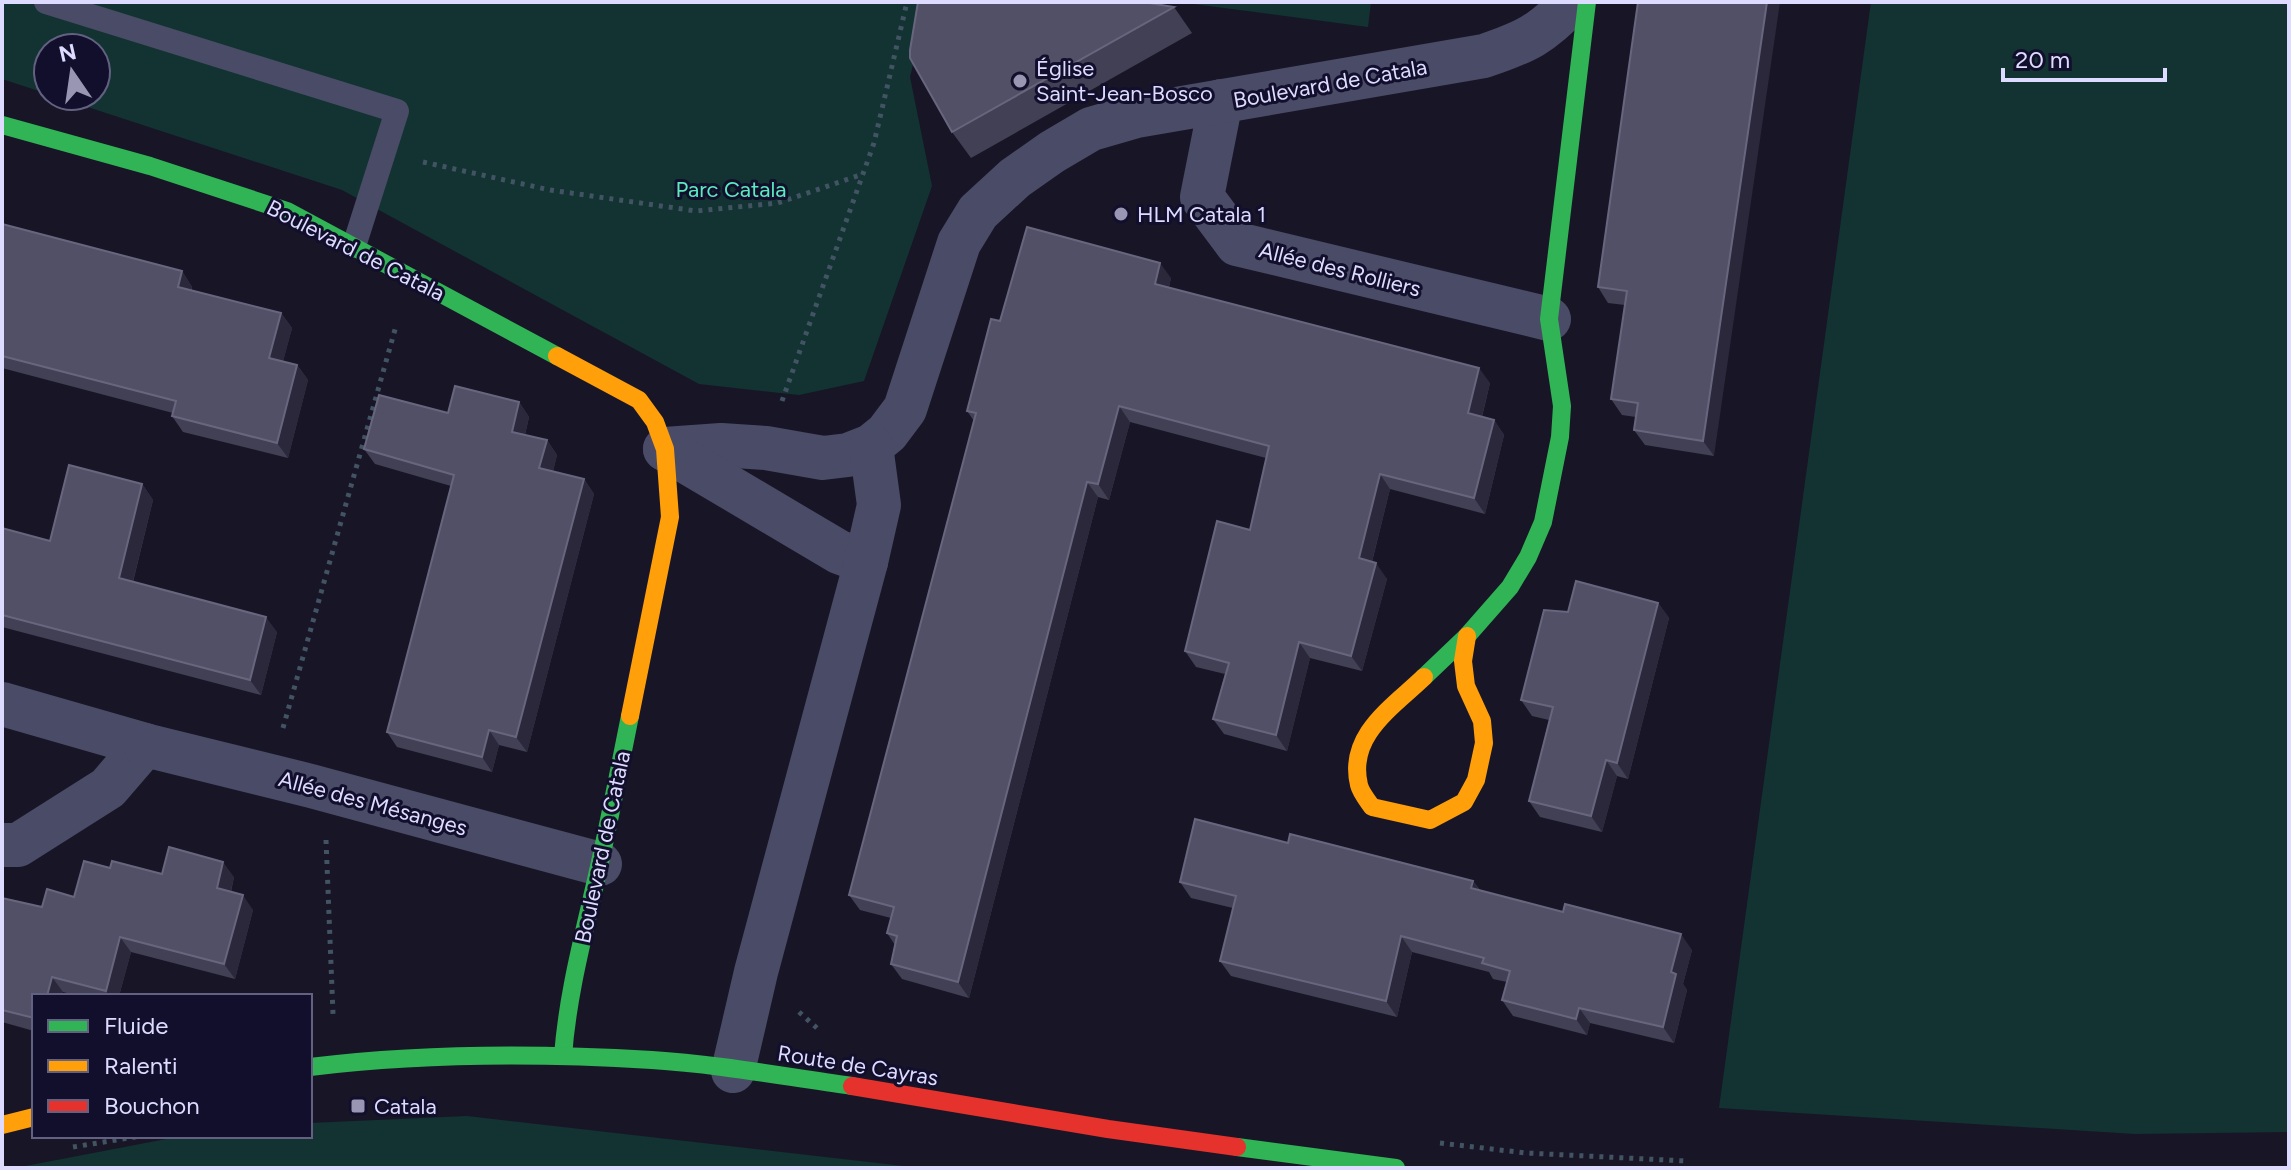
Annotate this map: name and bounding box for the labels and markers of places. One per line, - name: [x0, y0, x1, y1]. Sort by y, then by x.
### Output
- place label: Église Saint-Jean-Bosco: [1036, 55, 1213, 107]
- marker: Église Saint-Jean-Bosco: [1011, 72, 1029, 90]
- place label: HLM Catala 1: [1137, 201, 1266, 228]
- marker: HLM Catala 1: [1112, 205, 1130, 223]
- place label: Catala: [374, 1093, 437, 1120]
- marker: Catala: [349, 1097, 367, 1115]

